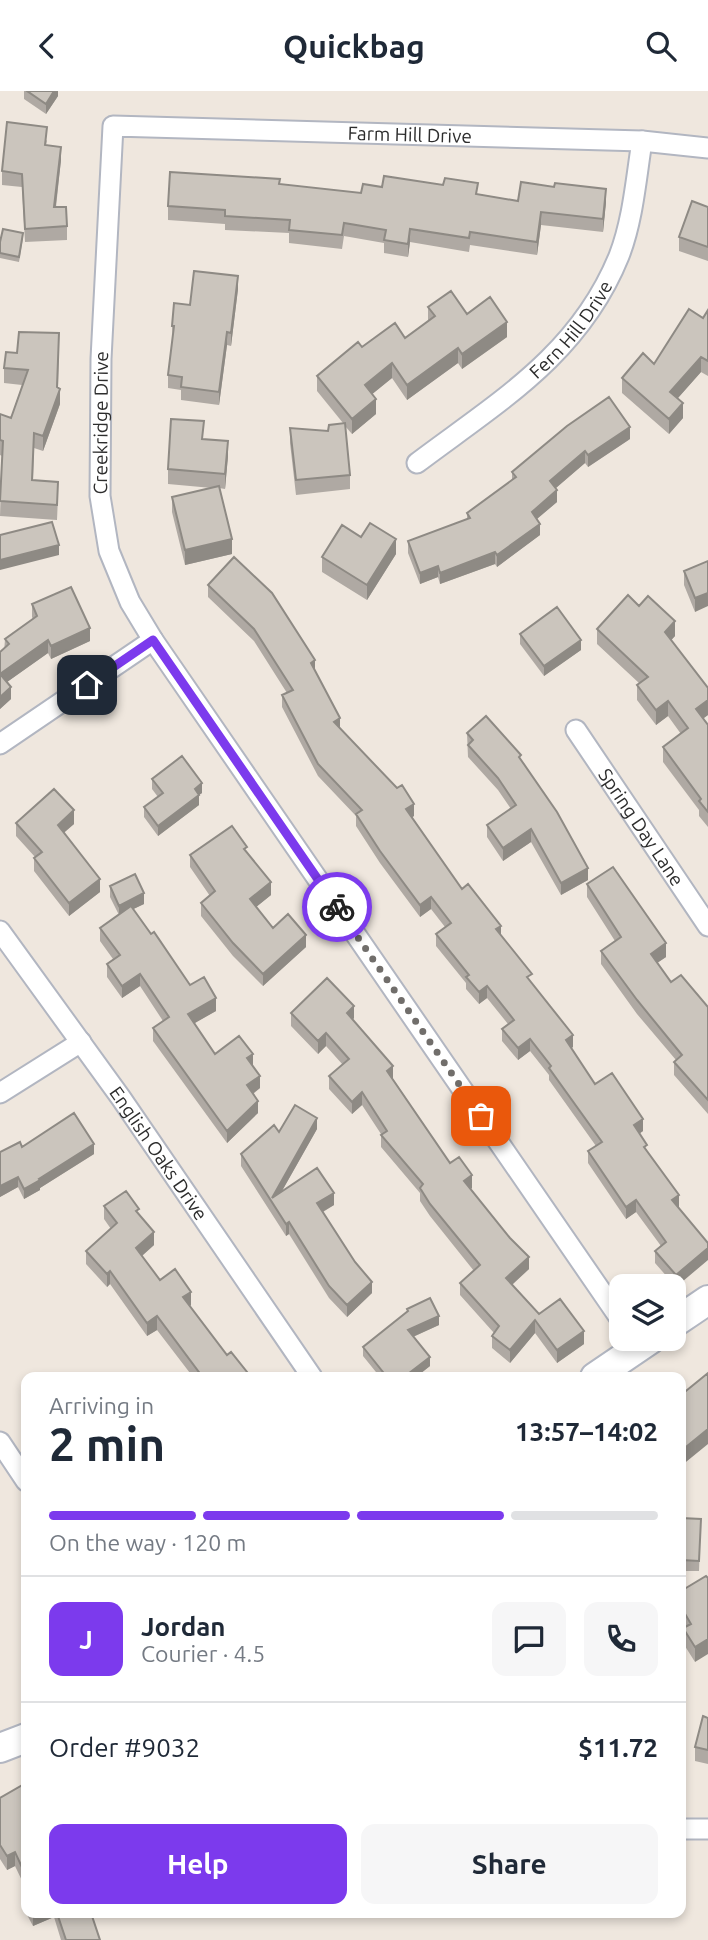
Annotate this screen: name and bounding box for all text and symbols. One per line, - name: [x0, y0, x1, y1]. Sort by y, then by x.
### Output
- icon: back: [28, 27, 66, 65]
- icon: search: [642, 27, 680, 65]
- text: Quickbag: [283, 28, 425, 64]
- street label: Farm Hill Drive: [347, 122, 472, 147]
- street label: Fern Hill Drive: [525, 277, 617, 383]
- street label: Creekridge Drive: [89, 351, 112, 494]
- pin: [57, 655, 117, 715]
- icon: home: [68, 666, 106, 704]
- street label: Spring Day Lane: [594, 764, 689, 890]
- courier: [302, 872, 372, 942]
- icon: bike: [318, 888, 356, 926]
- street label: English Oaks Drive: [105, 1082, 212, 1224]
- pin: [451, 1086, 511, 1146]
- icon: bag: [462, 1097, 500, 1135]
- map controls: [609, 1274, 686, 1351]
- button: layers: [609, 1274, 686, 1351]
- text: Arriving in: [49, 1393, 154, 1418]
- text: 13:57–14:02: [515, 1417, 658, 1446]
- text: 2 min: [49, 1418, 165, 1470]
- text: On the way · 120 m: [49, 1530, 246, 1555]
- button: chat: [492, 1602, 566, 1676]
- button: phone: [584, 1602, 658, 1676]
- text: Jordan: [141, 1612, 226, 1641]
- text: J: [79, 1625, 93, 1654]
- text: Courier · 4.5: [141, 1641, 265, 1666]
- text: Order #9032: [49, 1733, 200, 1762]
- text: $11.72: [578, 1733, 658, 1762]
- button: Help: [49, 1824, 347, 1904]
- button: Share: [361, 1824, 658, 1904]

